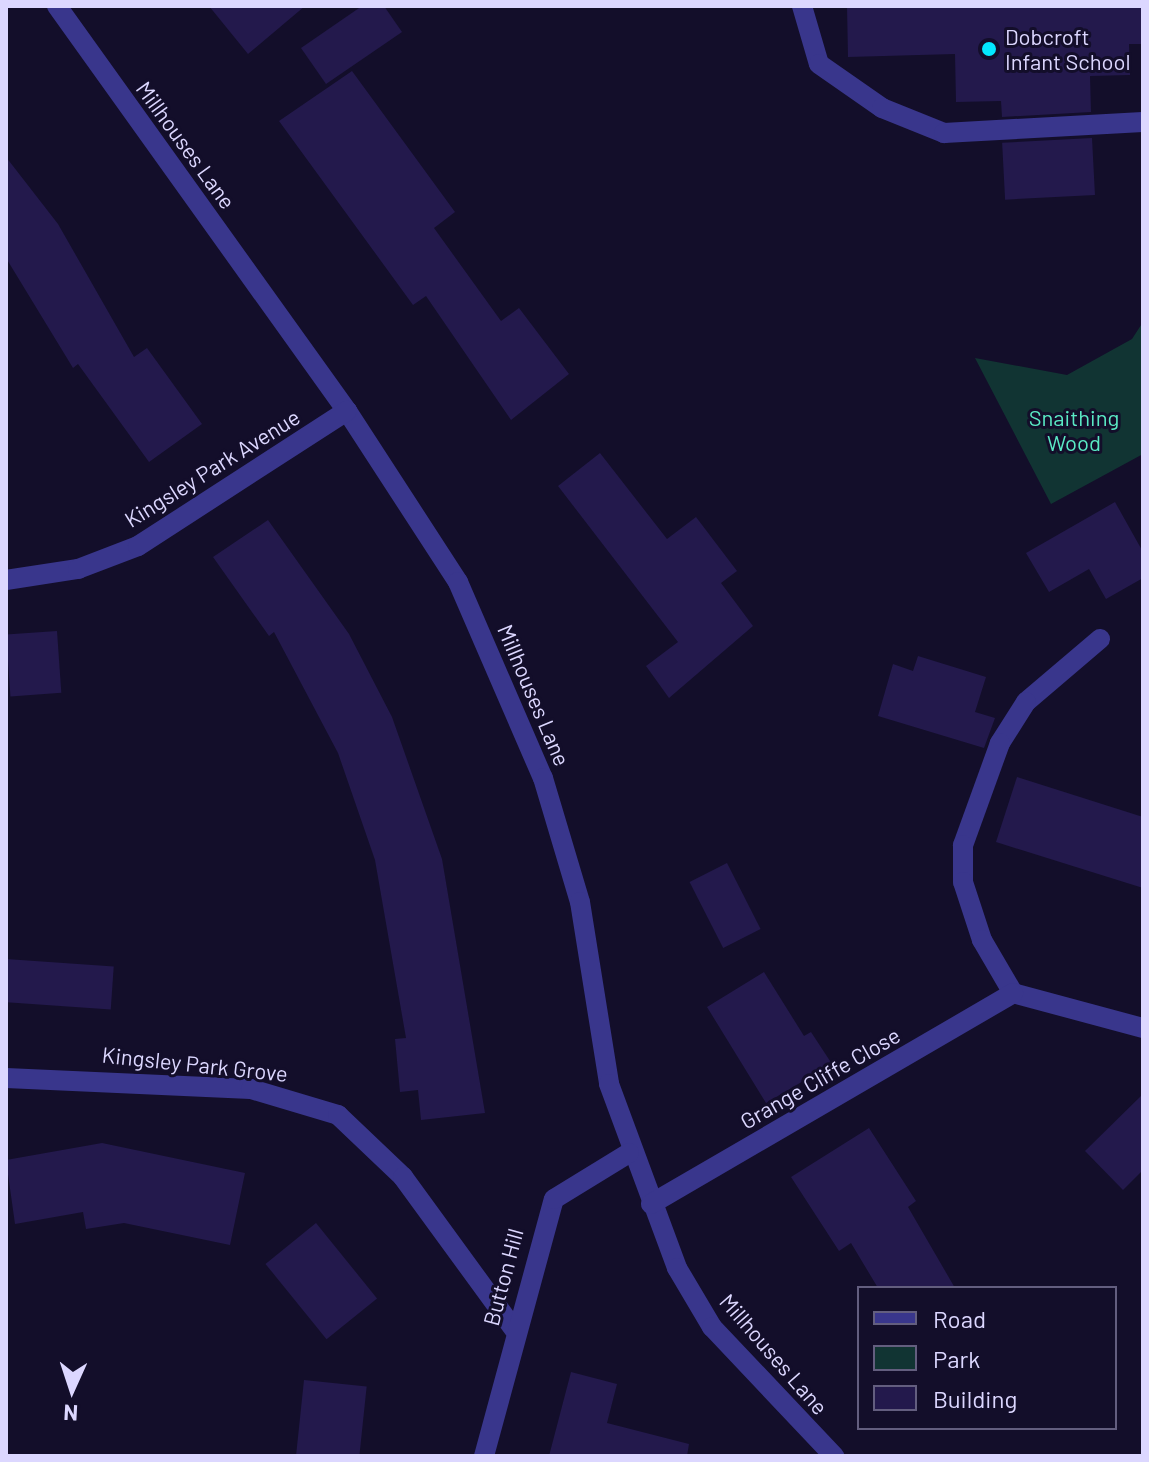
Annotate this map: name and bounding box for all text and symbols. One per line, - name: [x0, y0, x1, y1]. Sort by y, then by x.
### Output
- place label: Dobcroft Infant School: [1005, 23, 1131, 74]
- marker: Dobcroft Infant School: [980, 40, 998, 58]
- street label: Millhouses Lane: [131, 76, 241, 214]
- street label: Kingsley Park Avenue: [119, 403, 305, 533]
- park label: Snaithing Wood: [1029, 404, 1119, 456]
- street label: Millhouses Lane: [492, 620, 576, 770]
- street label: Grange Cliffe Close: [735, 1022, 905, 1134]
- street label: Kingsley Park Grove: [101, 1041, 289, 1087]
- street label: Button Hill: [477, 1226, 529, 1328]
- legend: [857, 1286, 1117, 1430]
- street label: Millhouses Lane: [714, 1288, 834, 1420]
- text: Road: [933, 1304, 986, 1333]
- text: Park: [933, 1344, 980, 1373]
- north arrow: [32, 1350, 112, 1430]
- text: Building: [933, 1384, 1017, 1413]
- text: N: [63, 1401, 79, 1427]

